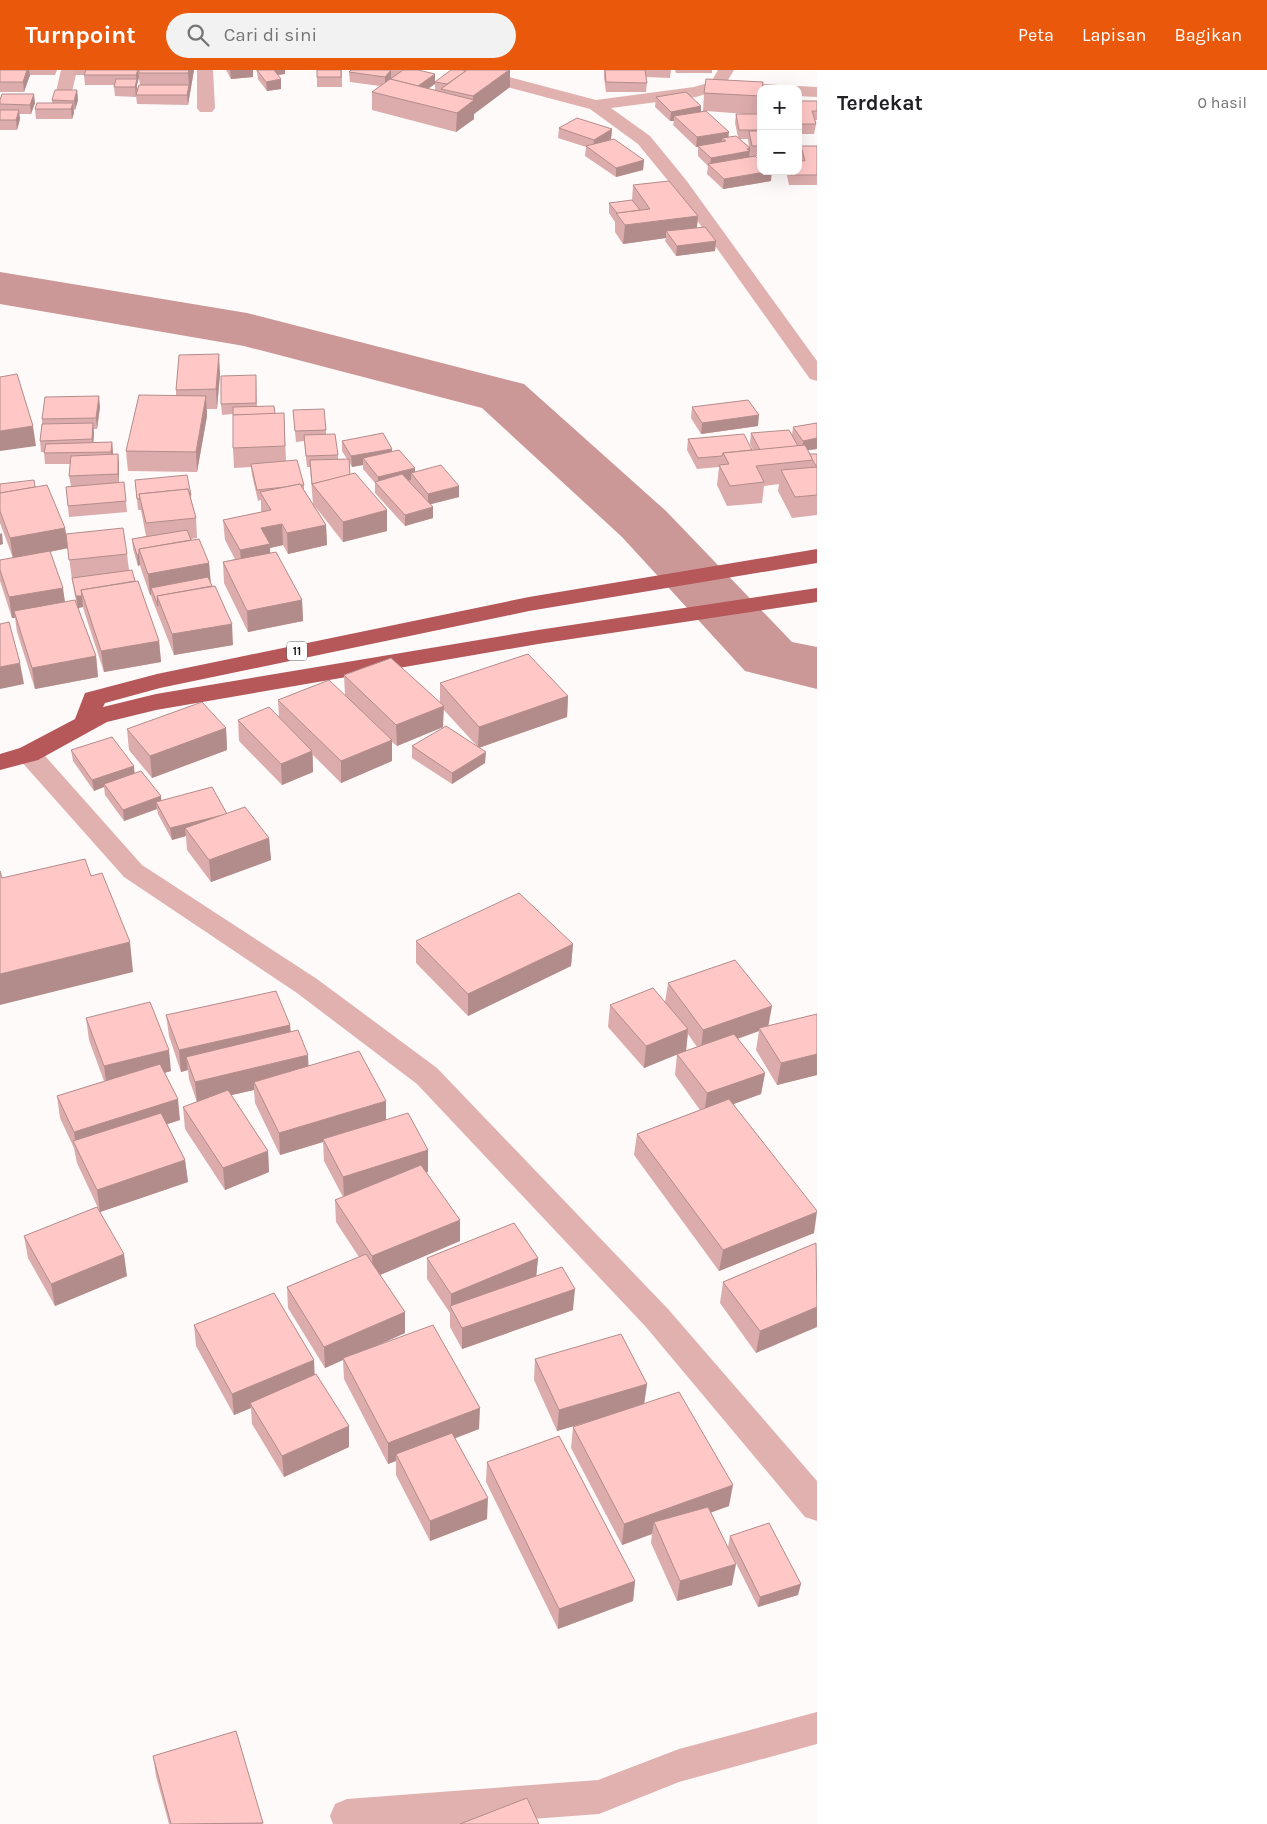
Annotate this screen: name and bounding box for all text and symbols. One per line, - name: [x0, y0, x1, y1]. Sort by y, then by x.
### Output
- search box: [166, 13, 516, 58]
- text: Turnpoint: [25, 21, 136, 49]
- icon: search: [184, 21, 212, 49]
- text: Cari di sini: [224, 24, 317, 46]
- text: Peta: [1018, 24, 1054, 46]
- text: Lapisan: [1082, 24, 1146, 46]
- text: Bagikan: [1174, 24, 1242, 46]
- map controls: [757, 85, 802, 175]
- button: +: [757, 85, 802, 130]
- text: Terdekat: [837, 91, 923, 115]
- text: 0 hasil: [1198, 93, 1247, 112]
- button: −: [757, 130, 802, 175]
- road number: 11: [287, 642, 307, 660]

